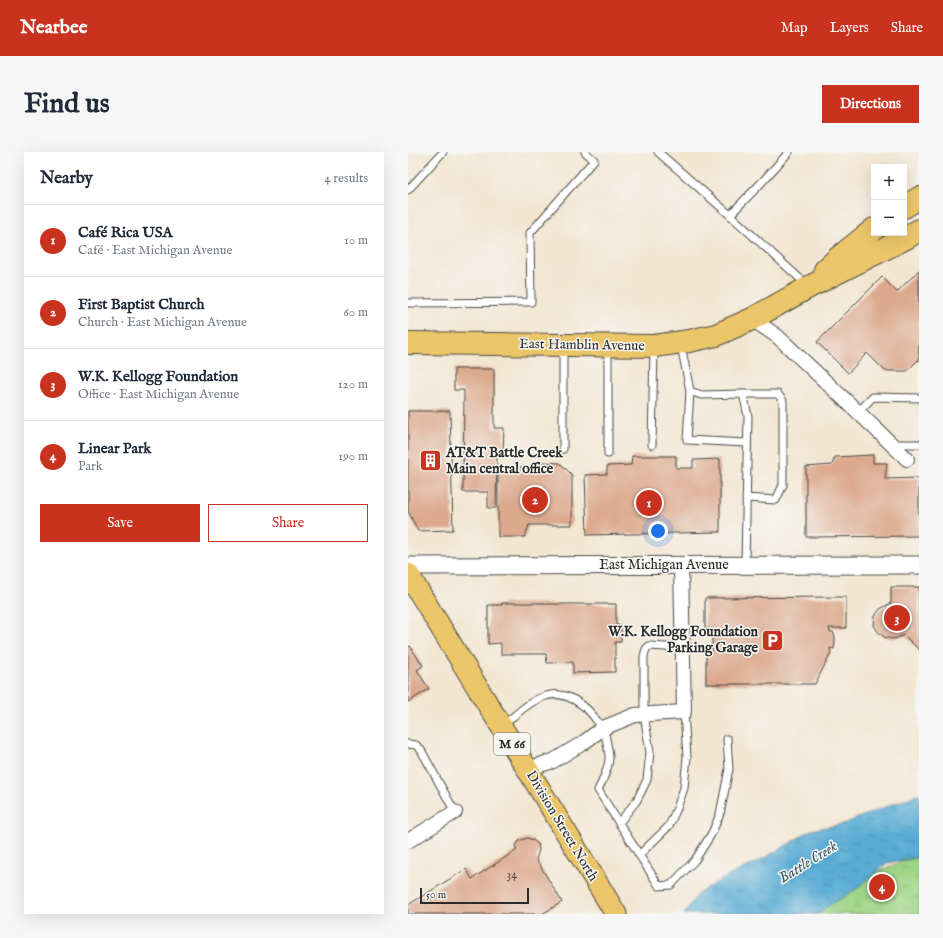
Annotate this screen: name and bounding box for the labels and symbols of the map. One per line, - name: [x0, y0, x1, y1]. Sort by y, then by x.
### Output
- street label: East Hamblin Avenue: [519, 335, 646, 355]
- place label: AT&T Battle Creek Main central office: [445, 444, 563, 478]
- building icon: AT&T Battle Creek Main central office: [417, 448, 443, 474]
- pin: 2: [522, 485, 548, 515]
- pin: 1: [636, 488, 662, 518]
- your location: [648, 521, 668, 541]
- street label: East Michigan Avenue: [599, 556, 729, 574]
- pin: 3: [884, 603, 910, 633]
- place label: W.K. Kellogg Foundation Parking Garage: [607, 623, 759, 657]
- parking icon: W.K. Kellogg Foundation Parking Garage: [760, 627, 786, 653]
- road number: M 66: [494, 733, 530, 755]
- street label: Division Street North: [522, 767, 602, 885]
- water label: Battle Creek: [775, 837, 841, 887]
- house number: 34: [507, 867, 517, 882]
- pin: 4: [869, 872, 895, 902]
- scale bar: [420, 886, 529, 905]

